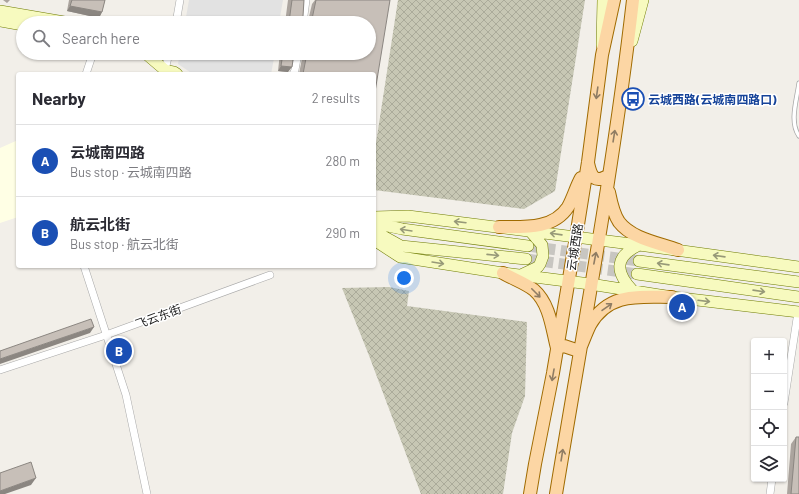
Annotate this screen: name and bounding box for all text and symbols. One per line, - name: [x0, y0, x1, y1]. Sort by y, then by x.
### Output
- search box: [16, 16, 376, 60]
- icon: search: [30, 27, 52, 49]
- text: Search here: [62, 29, 140, 47]
- one-way arrow: [593, 86, 601, 99]
- bus stop icon: 云城西路(云城南四路口): [620, 86, 646, 112]
- text: Nearby: [32, 88, 86, 108]
- text: 2 results: [312, 90, 360, 106]
- place label: 云城西路(云城南四路口): [648, 92, 777, 106]
- one-way arrow: [610, 130, 618, 143]
- text: 云城南四路: [70, 143, 145, 161]
- text: A: [41, 153, 49, 169]
- text: 280 m: [326, 153, 360, 169]
- text: Bus stop · 云城南四路: [70, 164, 192, 180]
- text: 航云北街: [70, 215, 130, 233]
- one-way arrow: [454, 218, 467, 226]
- street label: 云城西路: [563, 222, 585, 272]
- text: B: [41, 225, 49, 241]
- text: 290 m: [326, 225, 360, 241]
- one-way arrow: [400, 225, 413, 233]
- one-way arrow: [550, 230, 563, 238]
- text: Bus stop · 航云北街: [70, 236, 179, 252]
- one-way arrow: [486, 252, 499, 259]
- one-way arrow: [592, 252, 600, 265]
- one-way arrow: [713, 252, 726, 260]
- one-way arrow: [431, 259, 444, 267]
- one-way arrow: [657, 260, 670, 268]
- your location: [394, 268, 414, 288]
- one-way arrow: [752, 287, 765, 295]
- one-way arrow: [531, 289, 541, 298]
- pin: A: [669, 292, 695, 322]
- one-way arrow: [697, 297, 710, 304]
- street label: 飞云东街: [133, 301, 183, 331]
- one-way arrow: [601, 303, 612, 311]
- pin: B: [106, 336, 132, 366]
- map controls: [751, 338, 787, 482]
- button: +: [751, 338, 787, 374]
- one-way arrow: [548, 368, 556, 381]
- button: −: [751, 374, 787, 410]
- button: locate: [751, 410, 787, 446]
- button: layers: [751, 446, 787, 482]
- one-way arrow: [559, 449, 567, 462]

